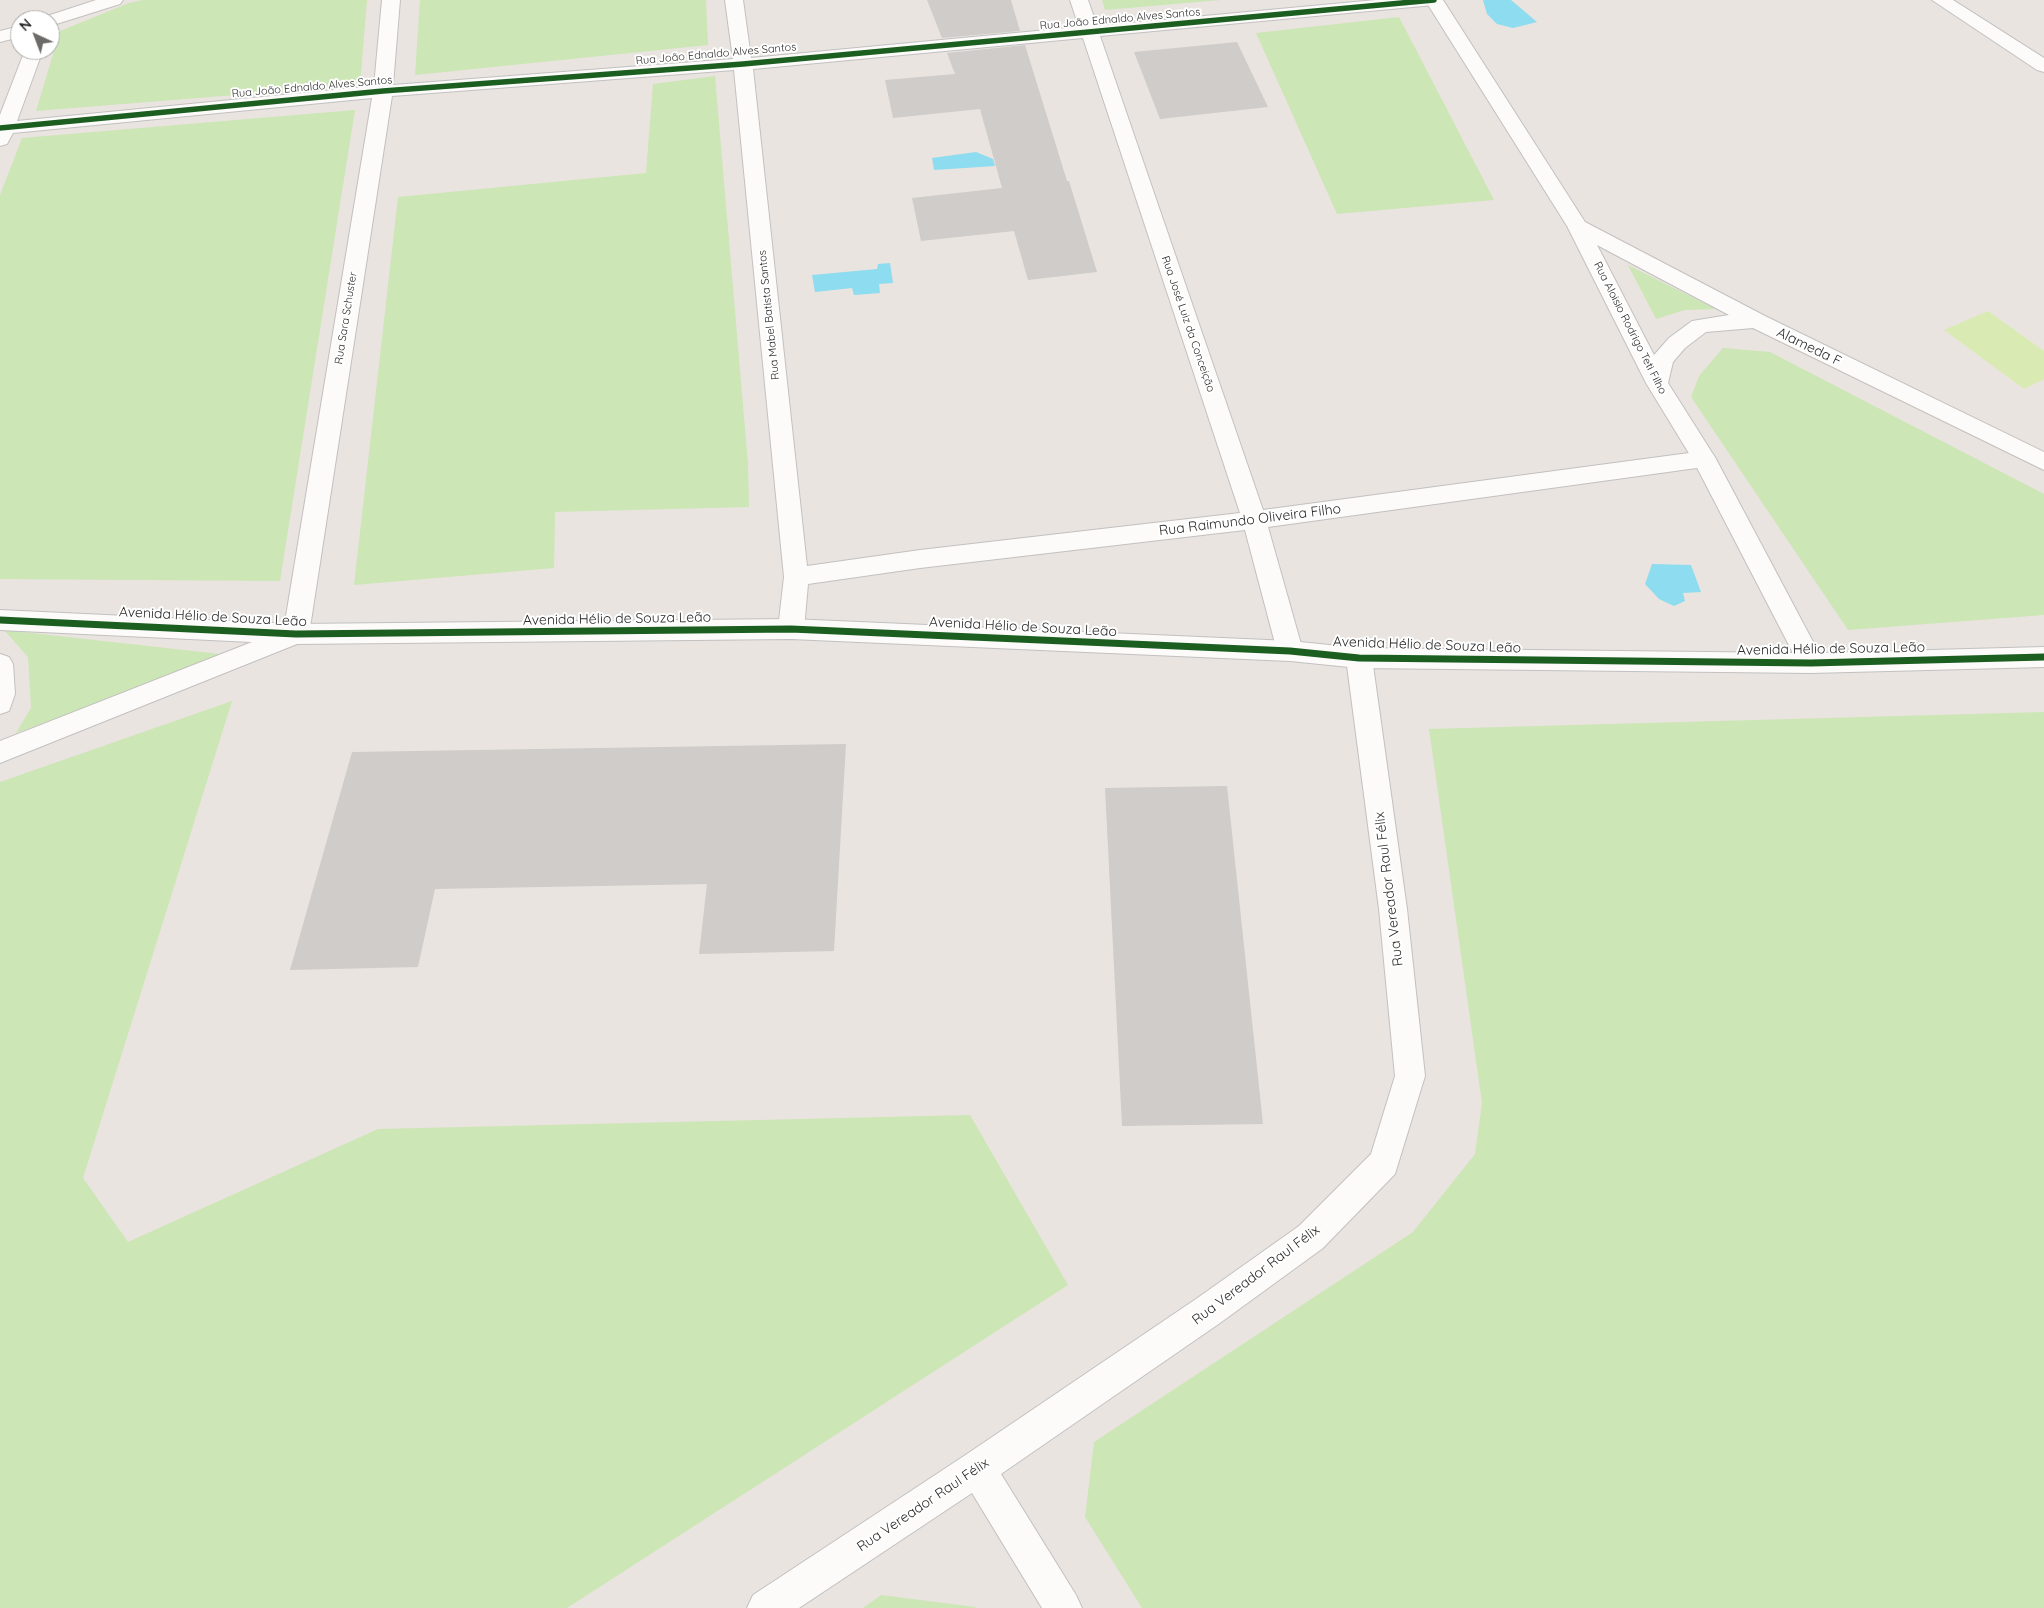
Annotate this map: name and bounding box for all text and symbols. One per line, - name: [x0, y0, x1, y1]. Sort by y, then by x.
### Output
- street label: Rua João Ednaldo Alves Santos: [1039, 5, 1201, 33]
- north arrow: [10, 10, 60, 60]
- text: N: [16, 15, 35, 35]
- street label: Rua João Ednaldo Alves Santos: [635, 40, 797, 68]
- street label: Rua João Ednaldo Alves Santos: [231, 73, 393, 101]
- street label: Rua Mabel Batista Santos: [756, 249, 782, 381]
- street label: Rua José Luiz da Conceição: [1158, 254, 1218, 394]
- street label: Rua Aloisio Rodrigo Teti Filho: [1591, 260, 1669, 396]
- street label: Rua Sara Schuster: [332, 271, 360, 365]
- street label: Alameda F: [1774, 324, 1844, 370]
- street label: Rua Raimundo Oliveira Filho: [1158, 500, 1342, 540]
- street label: Avenida Hélio de Souza Leão: [119, 604, 307, 630]
- street label: Avenida Hélio de Souza Leão: [523, 609, 711, 629]
- street label: Avenida Hélio de Souza Leão: [929, 614, 1117, 640]
- street label: Avenida Hélio de Souza Leão: [1333, 633, 1521, 657]
- street label: Avenida Hélio de Souza Leão: [1737, 639, 1925, 659]
- street label: Rua Vereador Raul Félix: [1371, 811, 1407, 967]
- street label: Rua Vereador Raul Félix: [1189, 1222, 1323, 1328]
- street label: Rua Vereador Raul Félix: [854, 1455, 992, 1555]

